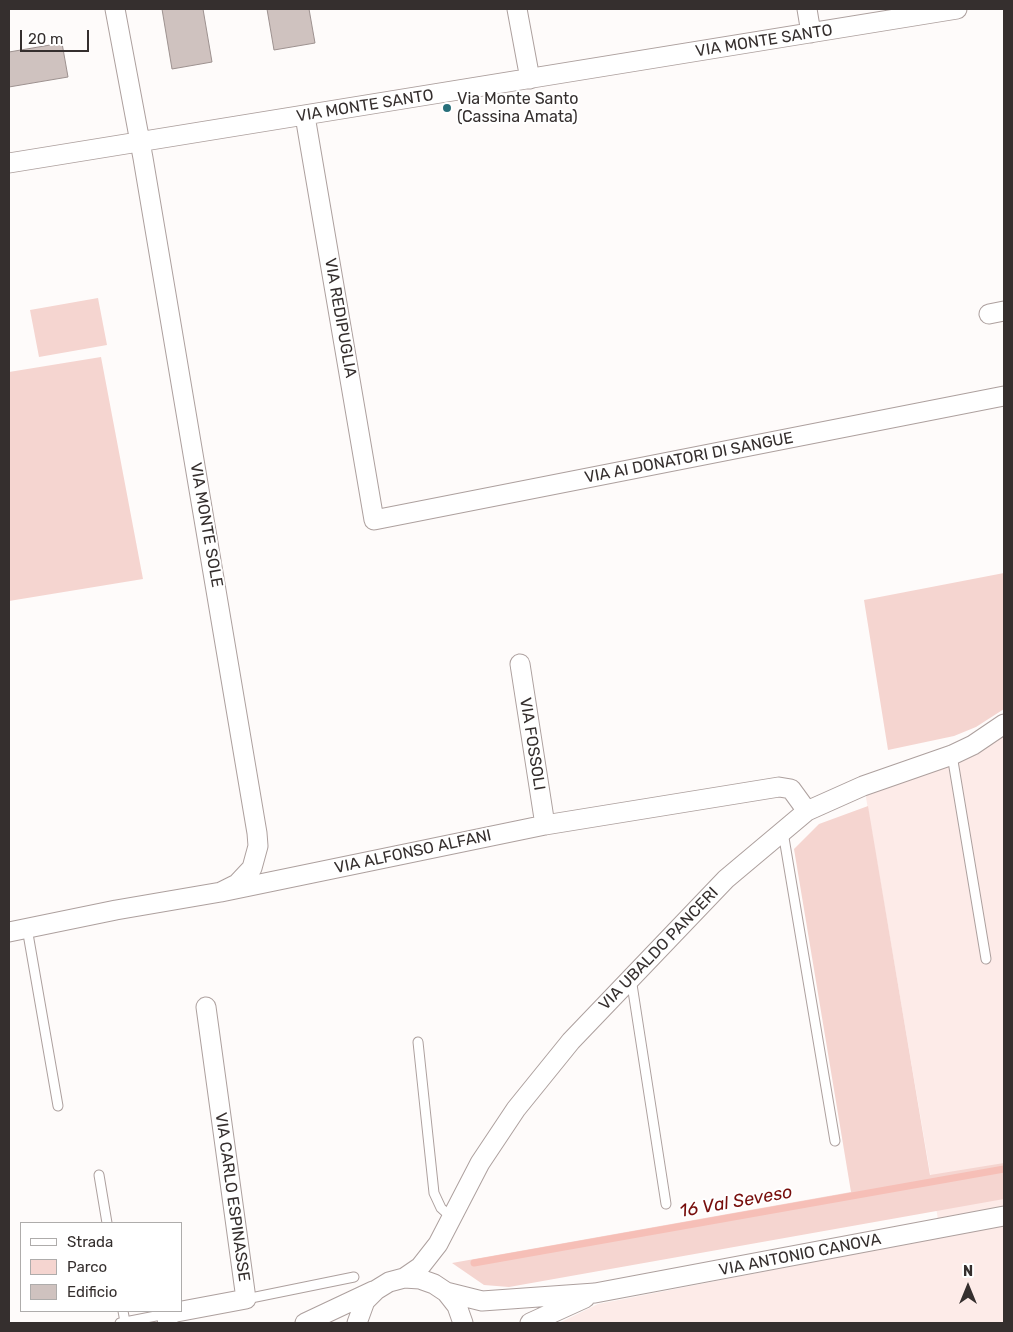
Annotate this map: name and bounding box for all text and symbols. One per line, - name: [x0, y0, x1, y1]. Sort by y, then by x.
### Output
- scale bar: [22, 20, 91, 52]
- street label: VIA MONTE SANTO: [694, 21, 834, 61]
- text: 20 m: [28, 30, 63, 48]
- street label: VIA MONTE SANTO: [295, 86, 435, 126]
- place label: Via Monte Santo (Cassina Amata): [457, 89, 578, 127]
- marker: Via Monte Santo (Cassina Amata): [441, 102, 453, 114]
- street label: VIA REDIPUGLIA: [320, 256, 360, 380]
- street label: VIA AI DONATORI DI SANGUE: [583, 428, 795, 488]
- street label: VIA MONTE SOLE: [186, 461, 226, 589]
- street label: VIA FOSSOLI: [515, 696, 549, 792]
- street label: VIA ALFONSO ALFANI: [333, 826, 493, 878]
- street label: VIA UBALDO PANCERI: [595, 884, 723, 1014]
- street label: VIA CARLO ESPINASSE: [211, 1111, 253, 1283]
- water label: 16 Val Seveso: [678, 1181, 794, 1223]
- legend: [20, 1222, 182, 1312]
- street label: VIA ANTONIO CANOVA: [717, 1230, 883, 1280]
- text: Strada: [67, 1233, 113, 1251]
- text: Parco: [67, 1258, 107, 1276]
- north arrow: [943, 1262, 993, 1312]
- text: N: [963, 1263, 973, 1280]
- text: Edificio: [67, 1283, 117, 1301]

